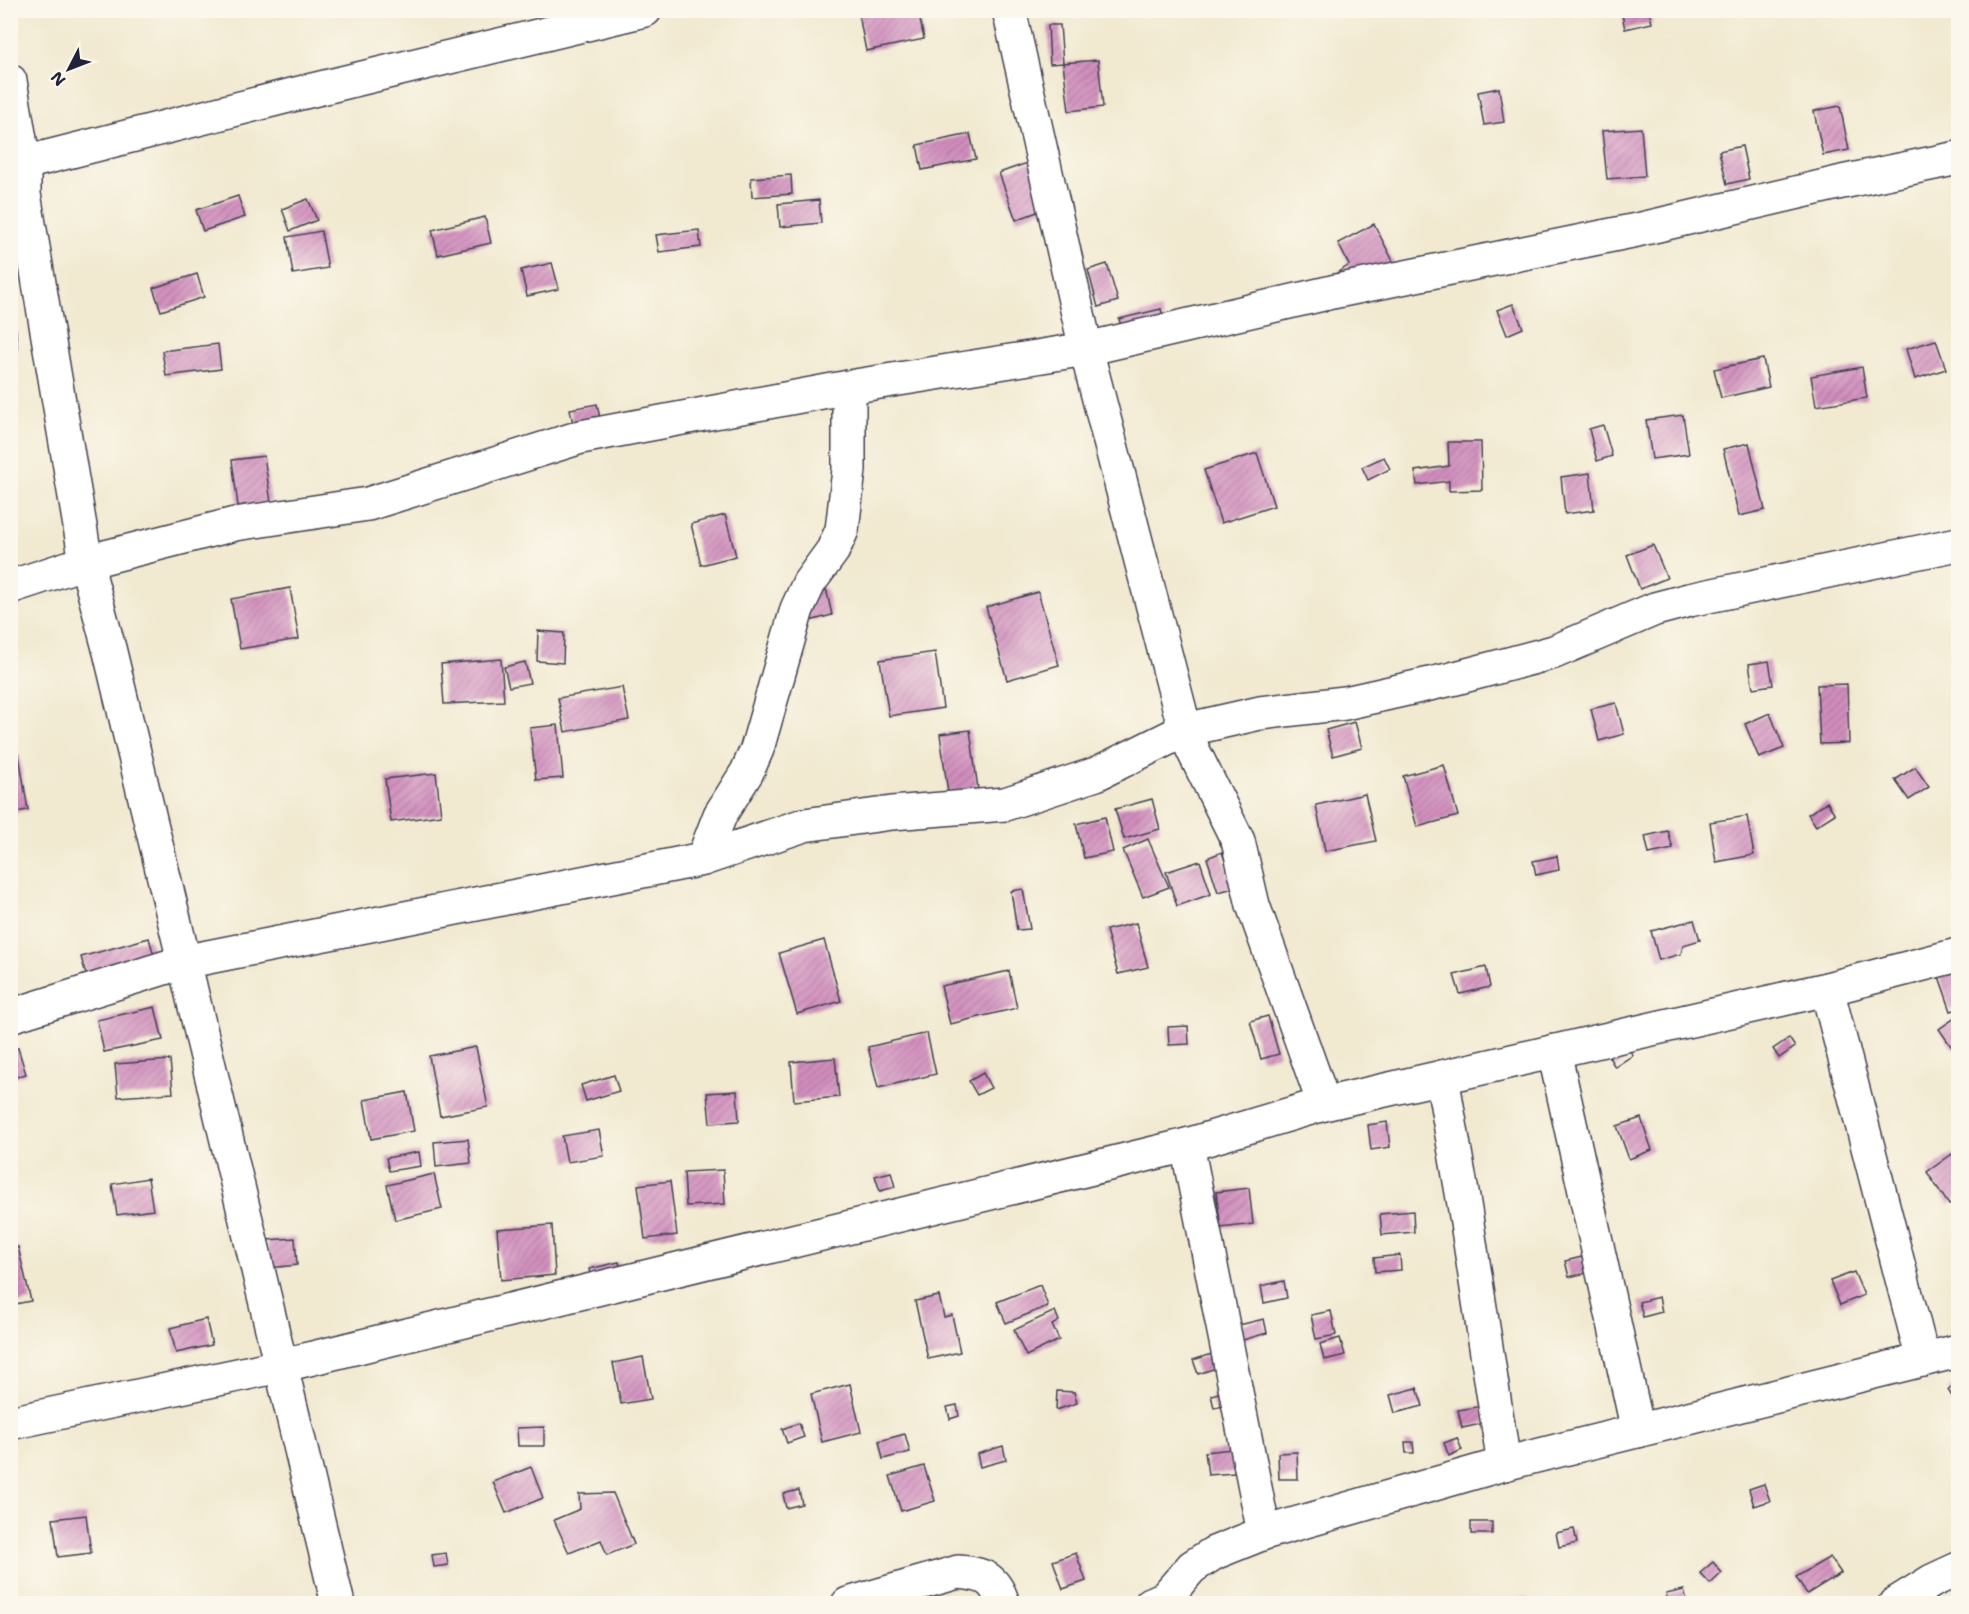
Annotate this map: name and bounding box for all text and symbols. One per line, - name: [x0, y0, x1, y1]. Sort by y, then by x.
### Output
- north arrow: [39, 39, 99, 99]
- text: N: [46, 67, 70, 90]

